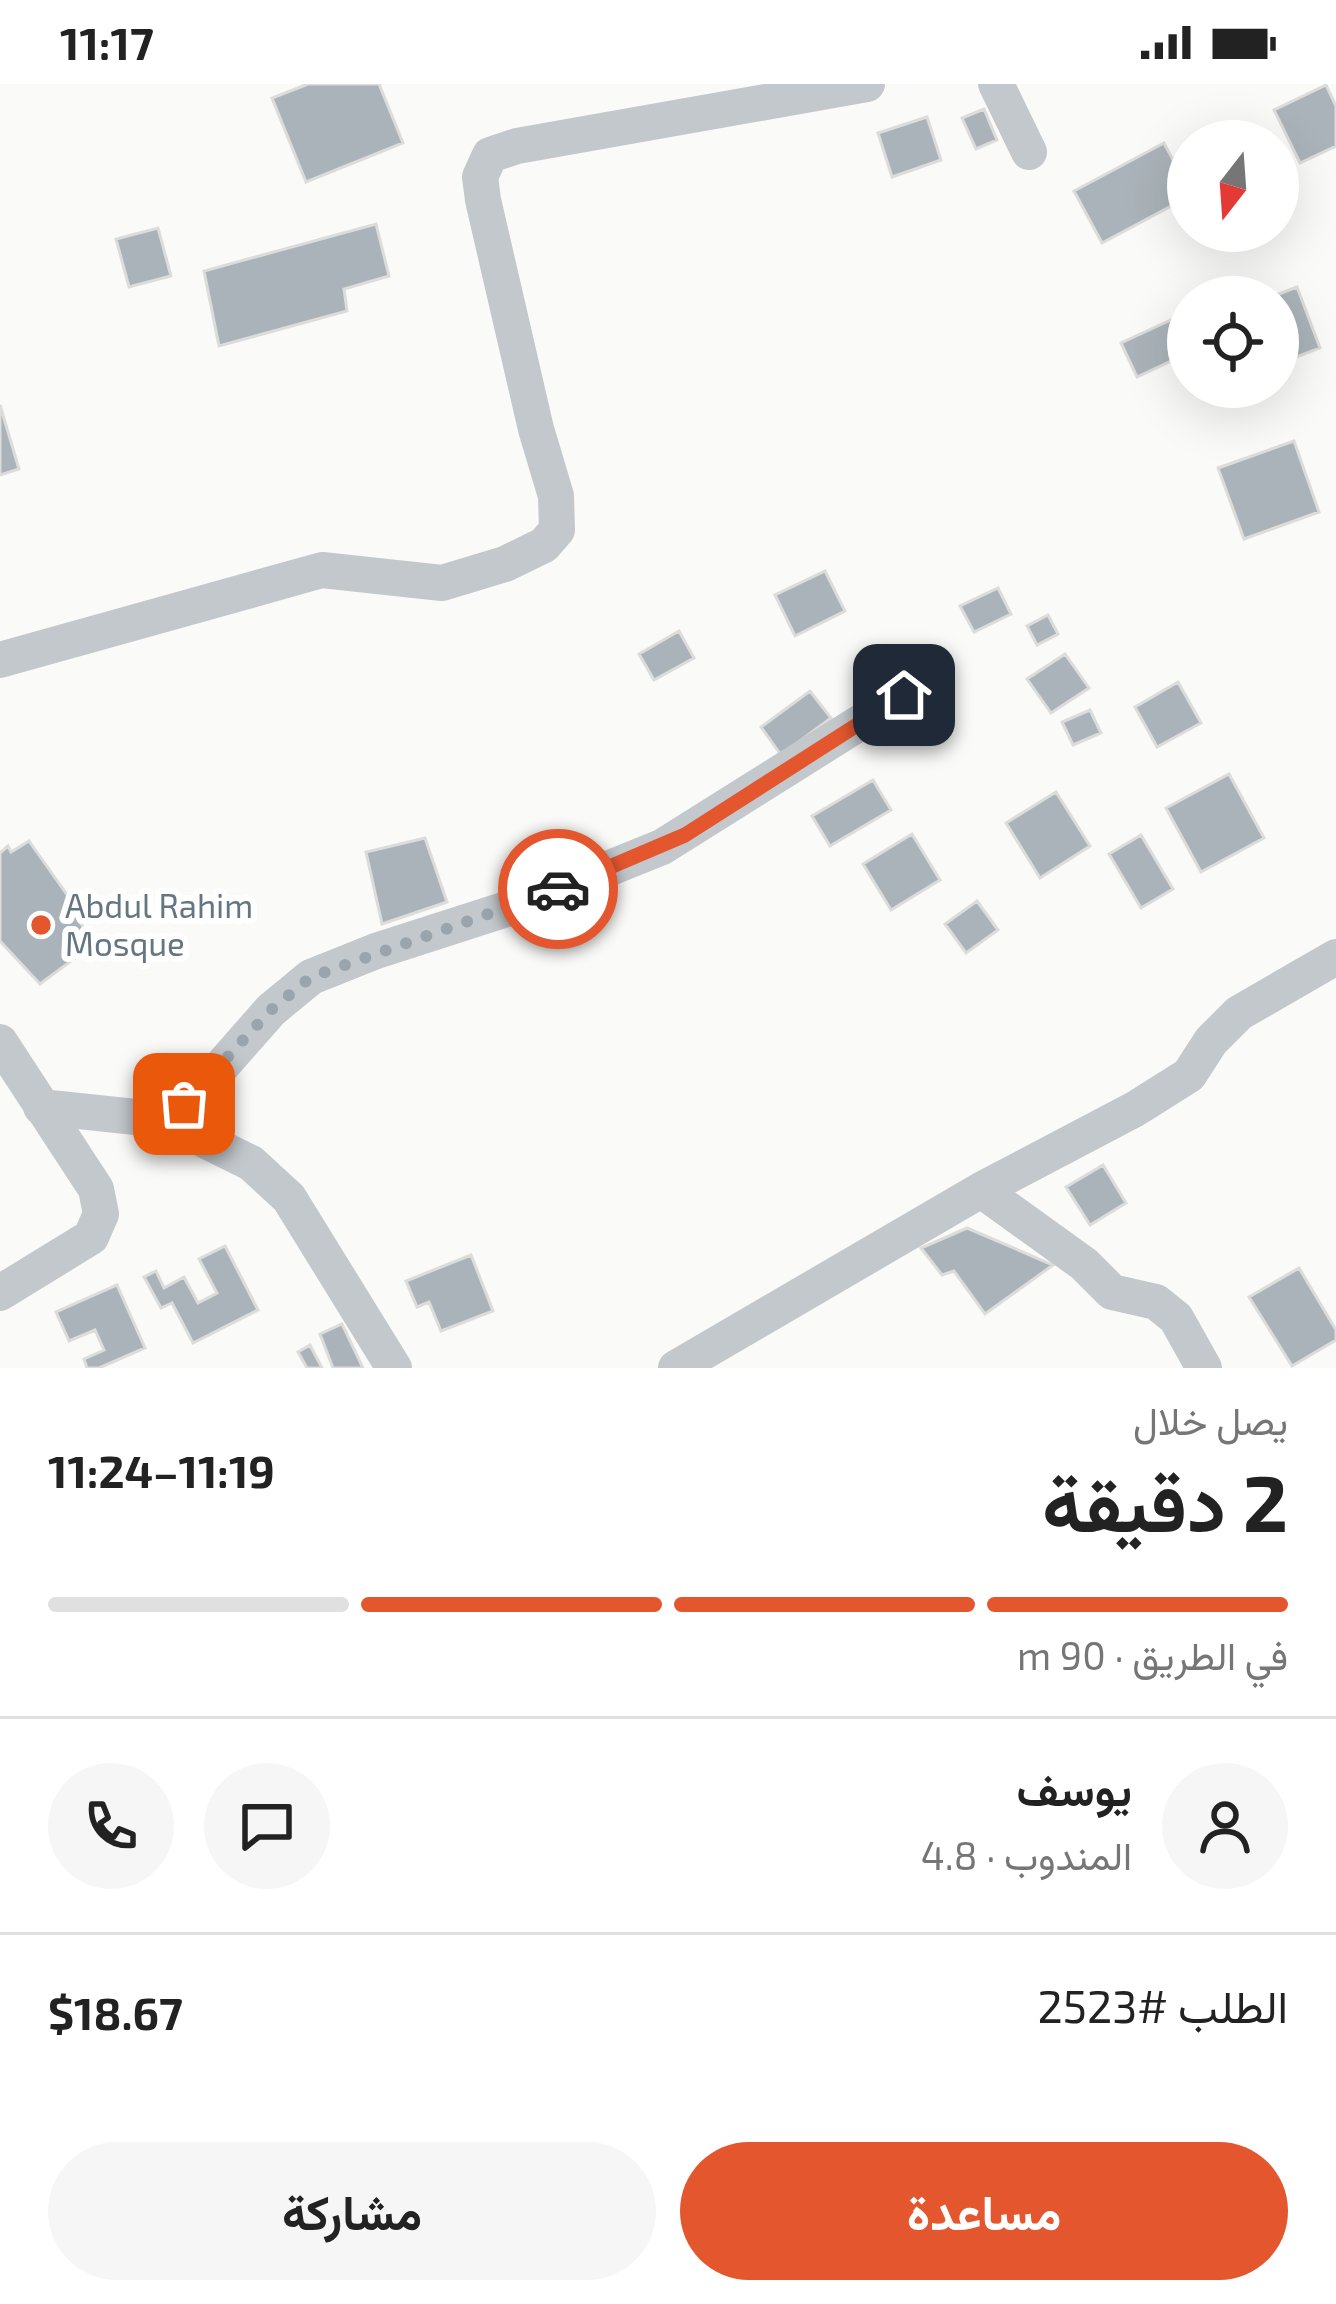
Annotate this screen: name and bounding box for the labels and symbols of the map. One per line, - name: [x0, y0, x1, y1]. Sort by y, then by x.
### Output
- north arrow: [1167, 120, 1299, 252]
- pin: [853, 644, 955, 746]
- courier: [498, 829, 618, 949]
- place label: Abdul Rahim Mosque: [65, 885, 253, 963]
- marker: Abdul Rahim Mosque: [28, 912, 54, 938]
- pin: [133, 1053, 235, 1155]

